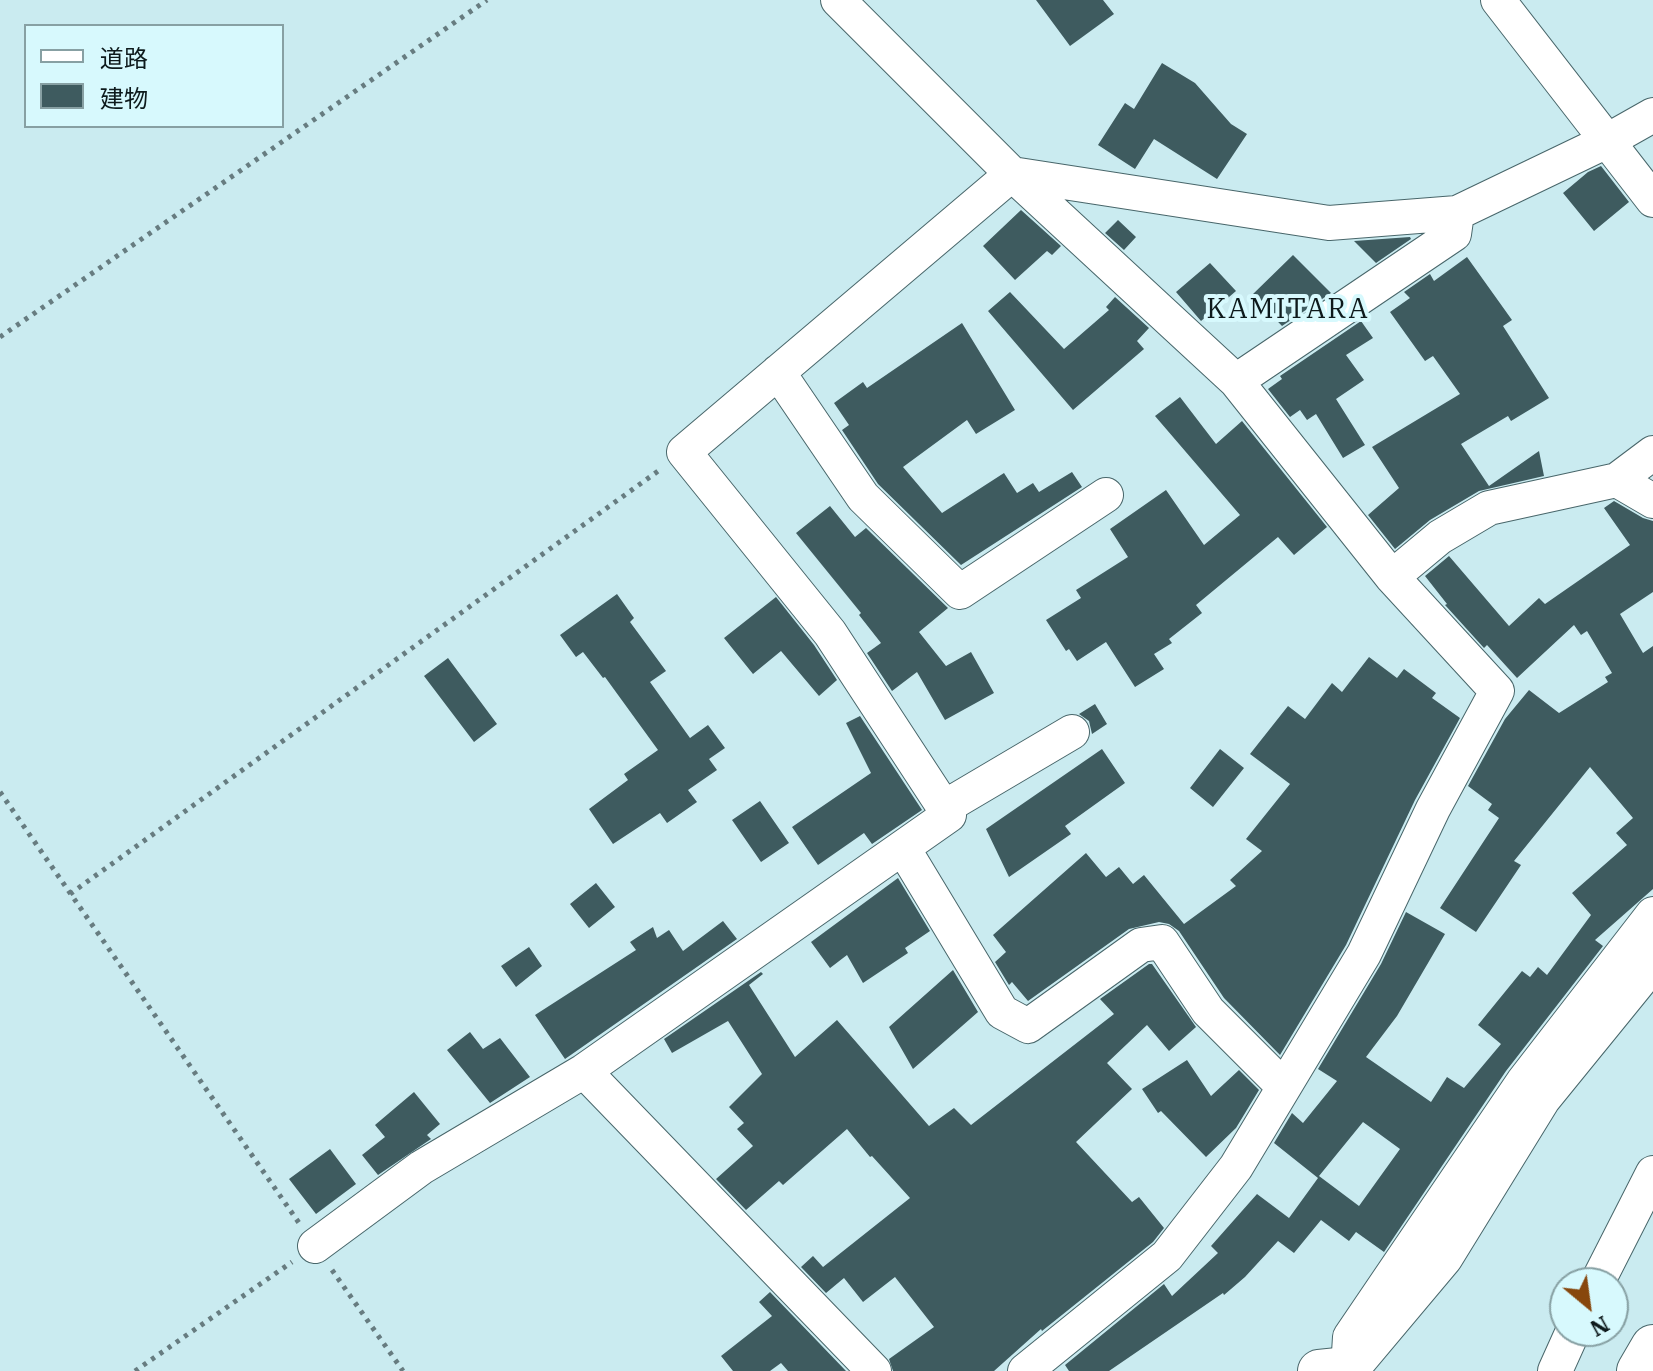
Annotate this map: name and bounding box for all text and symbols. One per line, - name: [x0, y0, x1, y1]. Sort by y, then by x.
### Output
- legend: [24, 24, 284, 128]
- text: 道路: [100, 42, 148, 74]
- text: 建物: [100, 82, 148, 114]
- district label: KAMITARA: [1206, 293, 1370, 327]
- north arrow: [1549, 1267, 1629, 1347]
- text: N: [1585, 1310, 1615, 1344]

